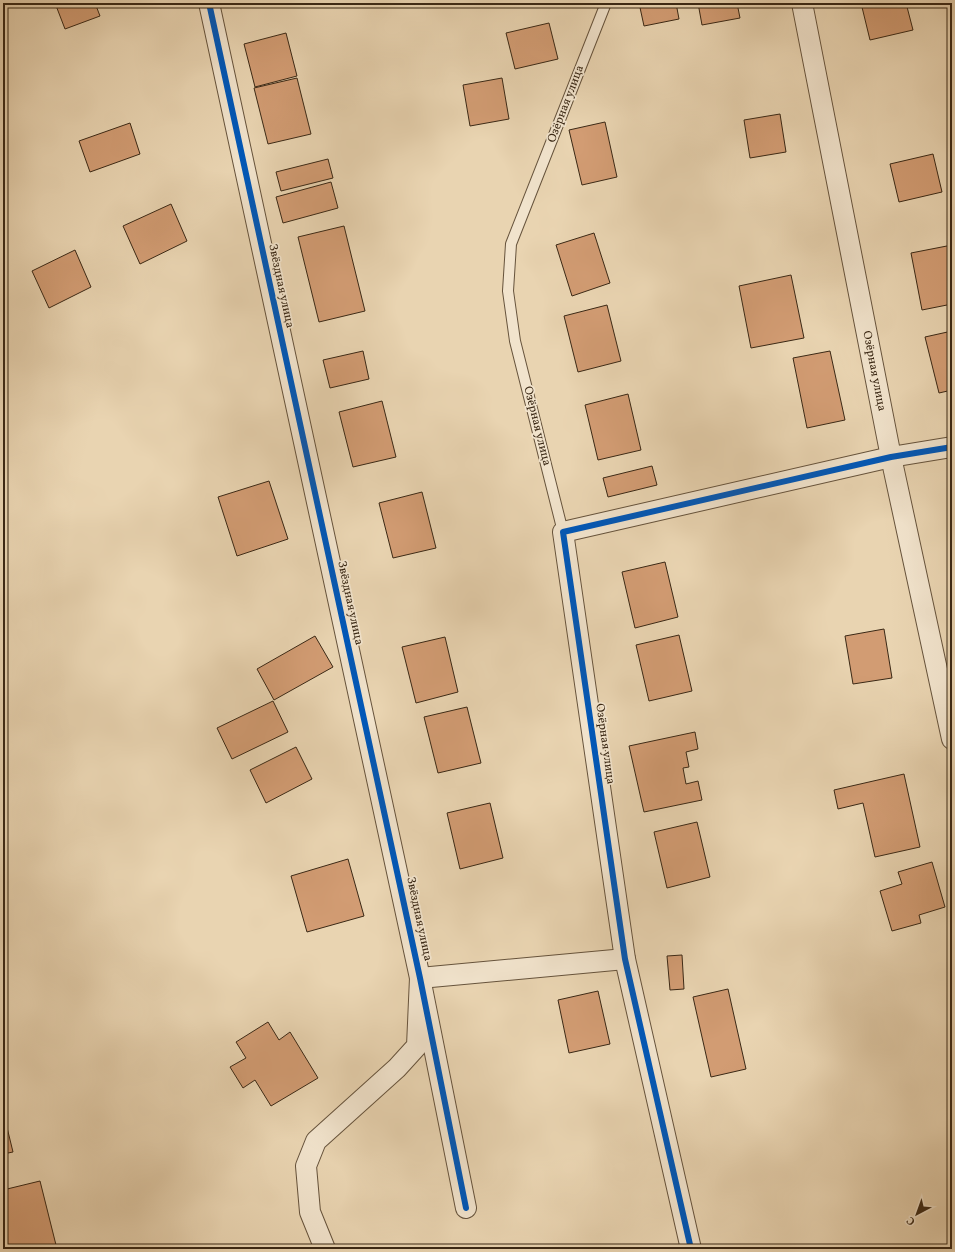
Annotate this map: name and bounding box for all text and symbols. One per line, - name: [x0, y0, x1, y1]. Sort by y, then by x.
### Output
- street label: Озёрная улица: [544, 63, 588, 145]
- street label: Звёздная улица: [264, 242, 298, 330]
- street label: Озёрная улица: [858, 329, 890, 413]
- street label: Озёрная улица: [519, 385, 555, 467]
- street label: Звёздная улица: [333, 559, 367, 647]
- street label: Озёрная улица: [591, 703, 619, 785]
- street label: Звёздная улица: [402, 875, 436, 963]
- north arrow: [897, 1194, 937, 1234]
- text: С: [904, 1212, 919, 1228]

